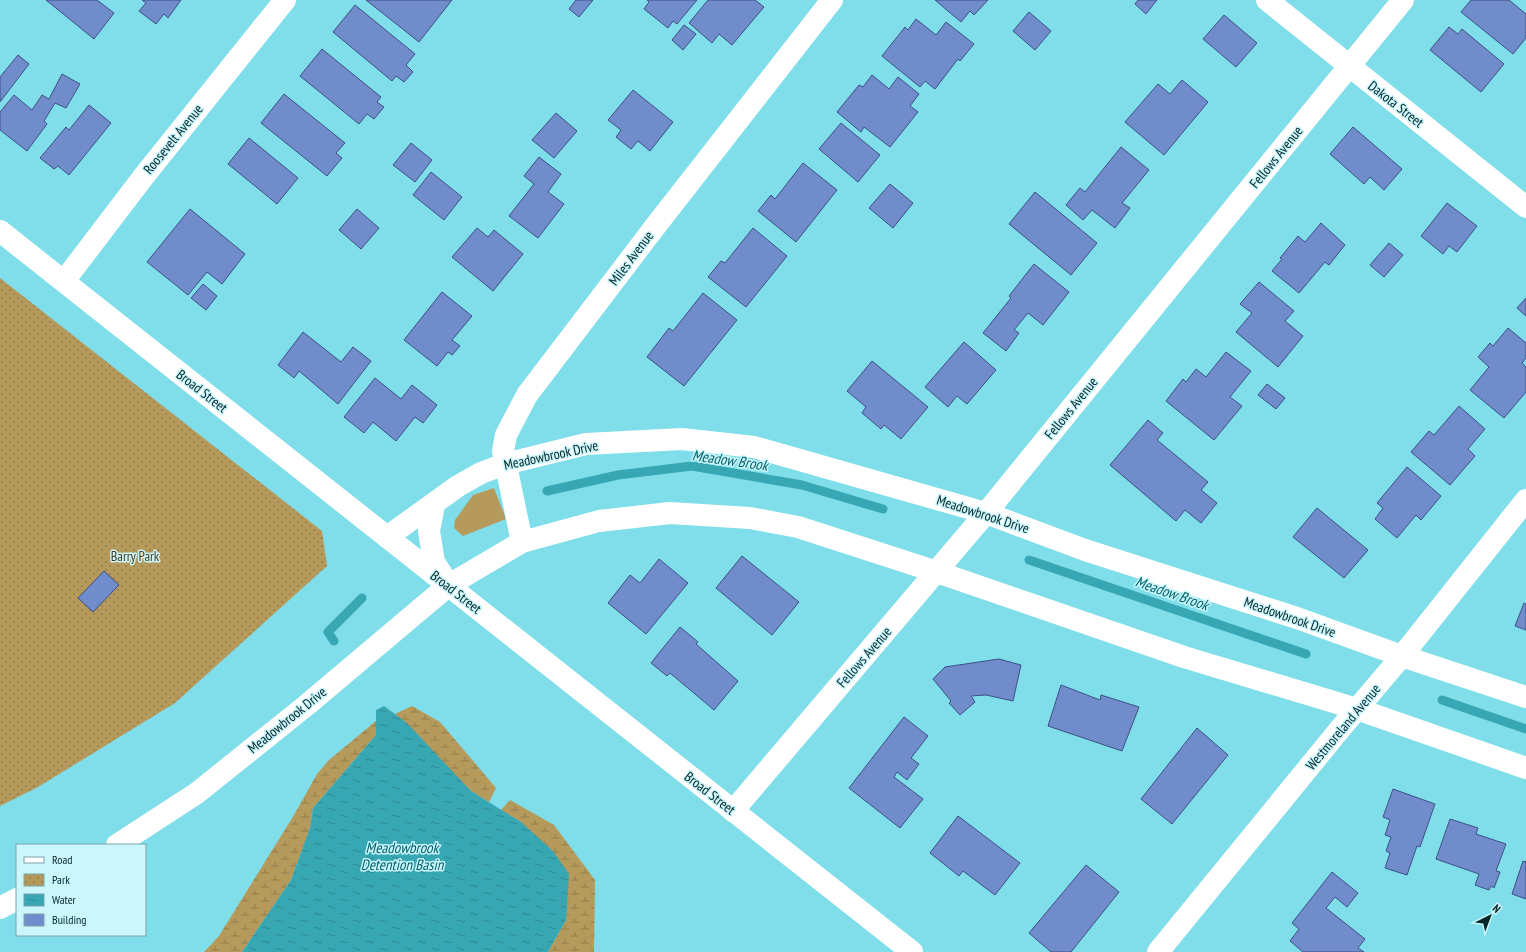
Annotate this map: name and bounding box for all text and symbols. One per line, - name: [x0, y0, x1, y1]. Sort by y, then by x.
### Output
- street label: Dakota Street: [1365, 77, 1428, 131]
- street label: Roosevelt Avenue: [139, 100, 207, 178]
- street label: Fellows Avenue: [1245, 122, 1307, 192]
- street label: Miles Avenue: [605, 227, 657, 289]
- street label: Broad Street: [173, 365, 231, 417]
- street label: Fellows Avenue: [1040, 373, 1102, 443]
- street label: Meadowbrook Drive: [502, 436, 600, 474]
- water label: Meadow Brook: [691, 445, 771, 475]
- street label: Meadowbrook Drive: [935, 491, 1032, 537]
- park label: Barry Park: [111, 547, 160, 565]
- street label: Broad Street: [427, 566, 485, 618]
- water label: Meadow Brook: [1133, 572, 1213, 615]
- street label: Meadowbrook Drive: [1242, 593, 1339, 641]
- street label: Fellows Avenue: [833, 623, 896, 691]
- street label: Westmoreland Avenue: [1302, 680, 1384, 774]
- street label: Meadowbrook Drive: [244, 683, 330, 757]
- street label: Broad Street: [681, 767, 739, 819]
- water label: Meadowbrook Detention Basin: [361, 838, 445, 874]
- legend: [16, 844, 146, 936]
- text: Road: [52, 852, 72, 867]
- text: Park: [52, 872, 70, 887]
- text: Water: [52, 892, 77, 907]
- north arrow: [1470, 896, 1510, 936]
- text: N: [1490, 901, 1504, 916]
- text: Building: [52, 912, 87, 927]

